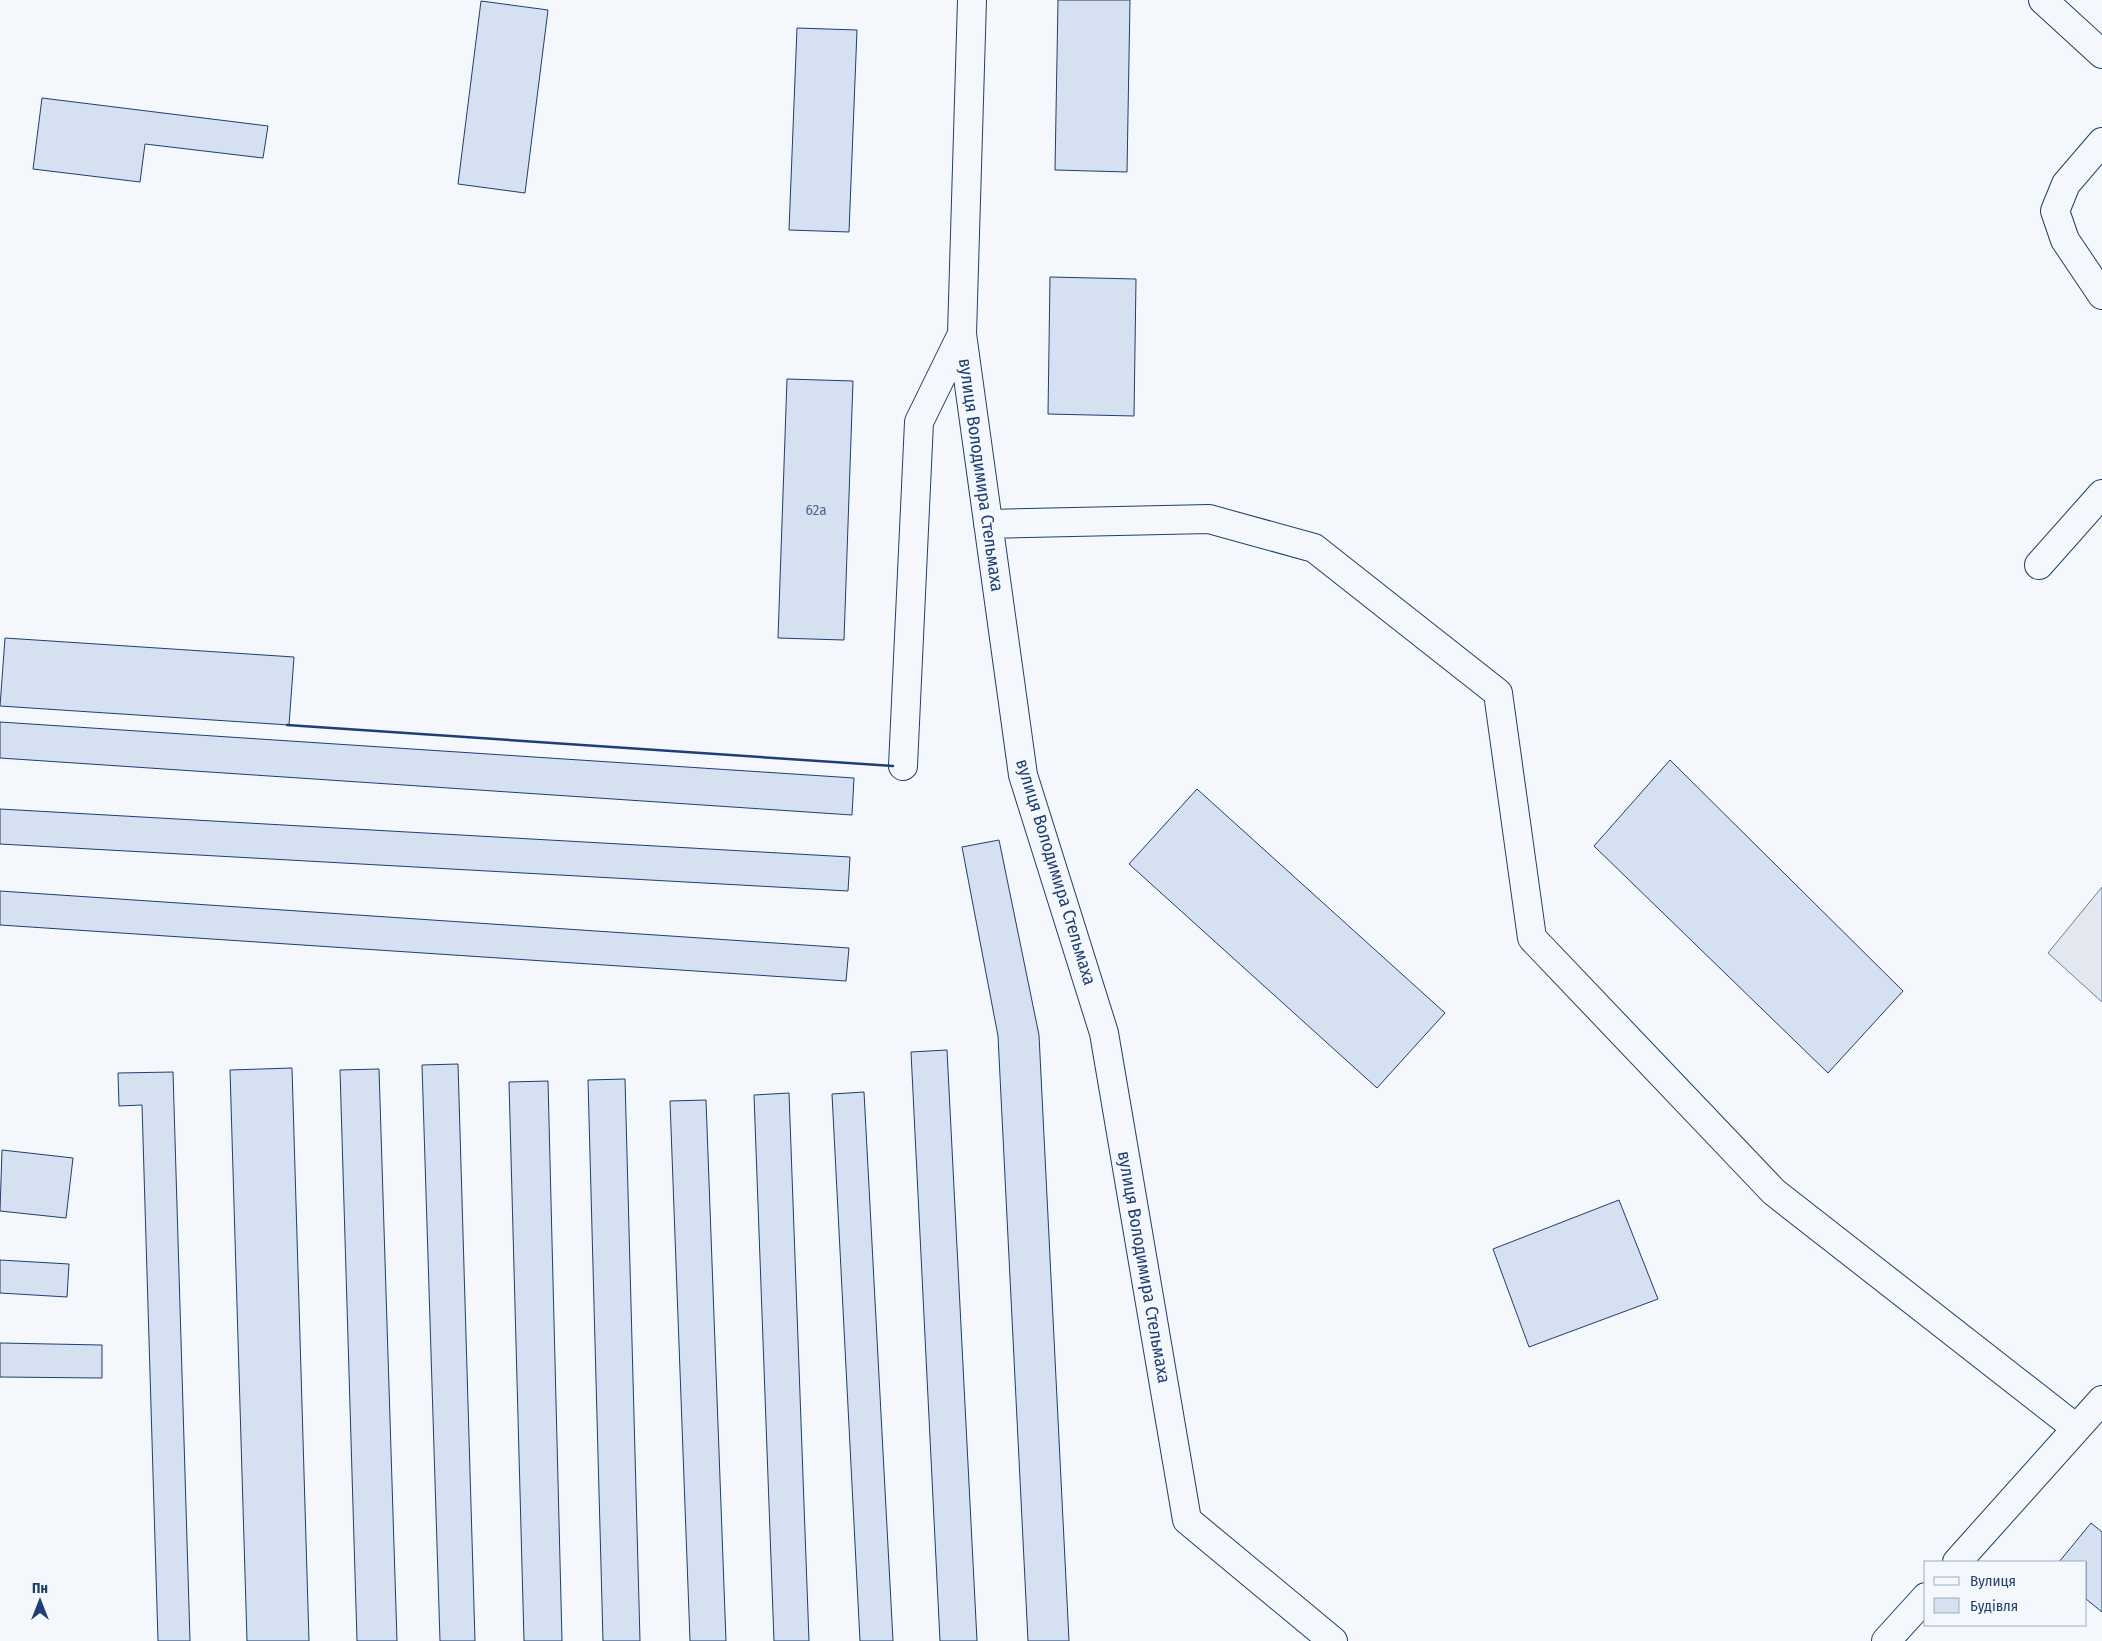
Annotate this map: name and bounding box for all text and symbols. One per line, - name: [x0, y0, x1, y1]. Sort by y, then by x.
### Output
- street label: вулиця Володимира Стельмаха: [954, 357, 1008, 593]
- house number: 62а: [805, 501, 827, 519]
- street label: вулиця Володимира Стельмаха: [1011, 756, 1101, 988]
- street label: вулиця Володимира Стельмаха: [1113, 1149, 1175, 1385]
- legend: [1924, 1561, 2087, 1626]
- text: Вулиця: [1970, 1572, 2016, 1590]
- north arrow: [15, 1576, 65, 1626]
- text: Пн: [32, 1580, 48, 1597]
- text: Будівля: [1970, 1597, 2018, 1615]

